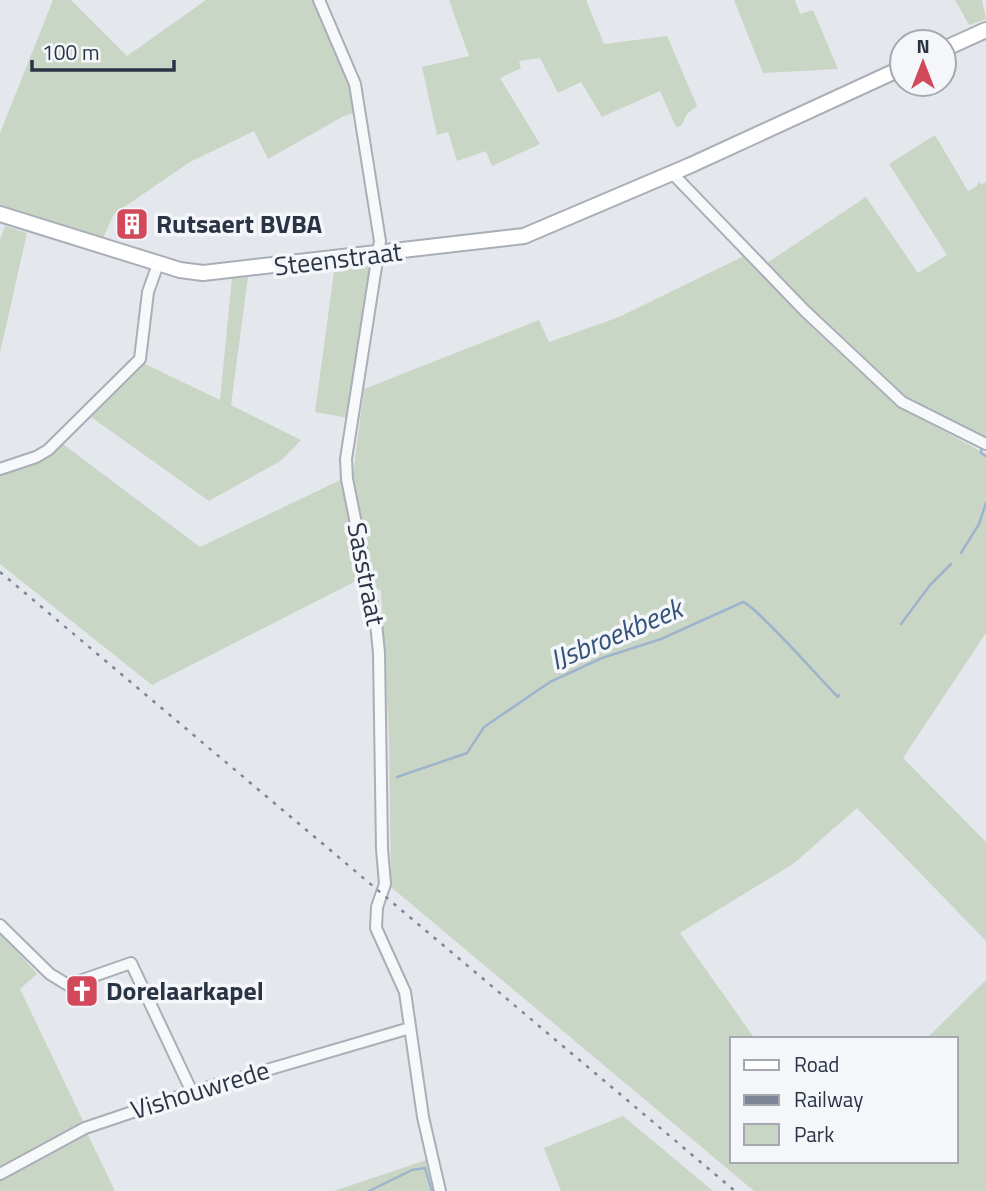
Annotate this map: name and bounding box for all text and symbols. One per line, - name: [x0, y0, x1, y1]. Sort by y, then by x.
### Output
- scale bar: [32, 28, 173, 72]
- north arrow: [888, 28, 958, 98]
- text: N: [916, 31, 930, 60]
- text: 100 m: [42, 36, 99, 68]
- place label: Rutsaert BVBA: [156, 204, 323, 243]
- building icon: Rutsaert BVBA: [113, 205, 151, 243]
- street label: Steenstraat: [272, 231, 404, 286]
- street label: Sasstraat: [337, 519, 396, 629]
- water label: IJsbroekbeek: [543, 585, 692, 681]
- place label: Dorelaarkapel: [106, 971, 264, 1010]
- church icon: Dorelaarkapel: [63, 972, 101, 1010]
- legend: [730, 1037, 958, 1163]
- text: Road: [794, 1048, 839, 1080]
- street label: Vishouwrede: [126, 1050, 274, 1129]
- text: Railway: [794, 1083, 863, 1115]
- text: Park: [794, 1118, 834, 1150]

